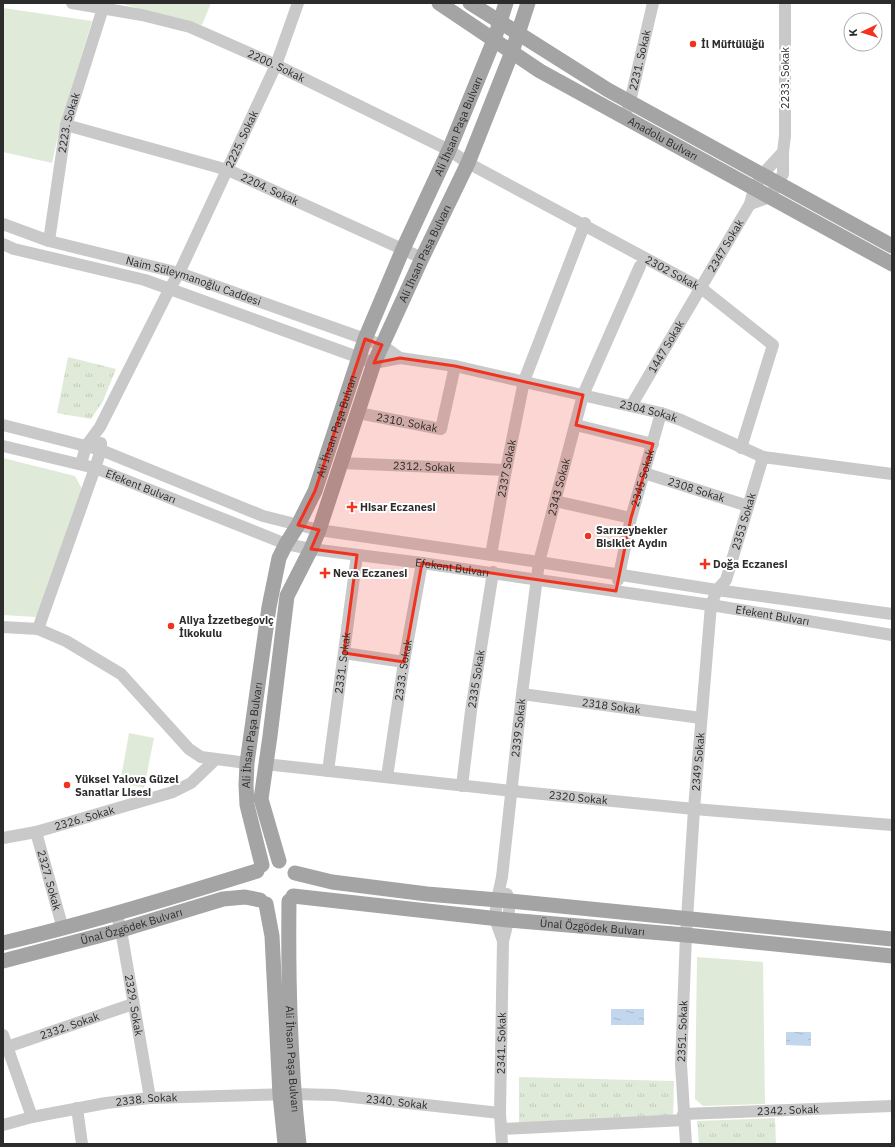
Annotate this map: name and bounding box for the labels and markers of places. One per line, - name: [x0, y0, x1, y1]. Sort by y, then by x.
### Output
- place label: İl Müftülüğü: [701, 37, 765, 51]
- marker: İl Müftülüğü: [688, 39, 698, 49]
- place label: Hisar Eczanesi: [360, 500, 436, 514]
- marker: Hisar Eczanesi: [347, 502, 357, 512]
- place label: Sarızeybekler Bisiklet Aydın: [596, 523, 668, 550]
- marker: Sarızeybekler Bisiklet Aydın: [583, 531, 593, 541]
- place label: Doğa Eczanesi: [713, 557, 788, 571]
- marker: Doğa Eczanesi: [700, 559, 710, 569]
- place label: Neva Eczanesi: [333, 566, 407, 580]
- marker: Neva Eczanesi: [320, 568, 330, 578]
- place label: Aliya İzzetbegoviç İlkokulu: [179, 613, 274, 640]
- marker: Aliya İzzetbegoviç İlkokulu: [166, 621, 176, 631]
- place label: Yüksel Yalova Güzel Sanatlar Lisesi: [75, 772, 179, 799]
- marker: Yüksel Yalova Güzel Sanatlar Lisesi: [62, 780, 72, 790]

